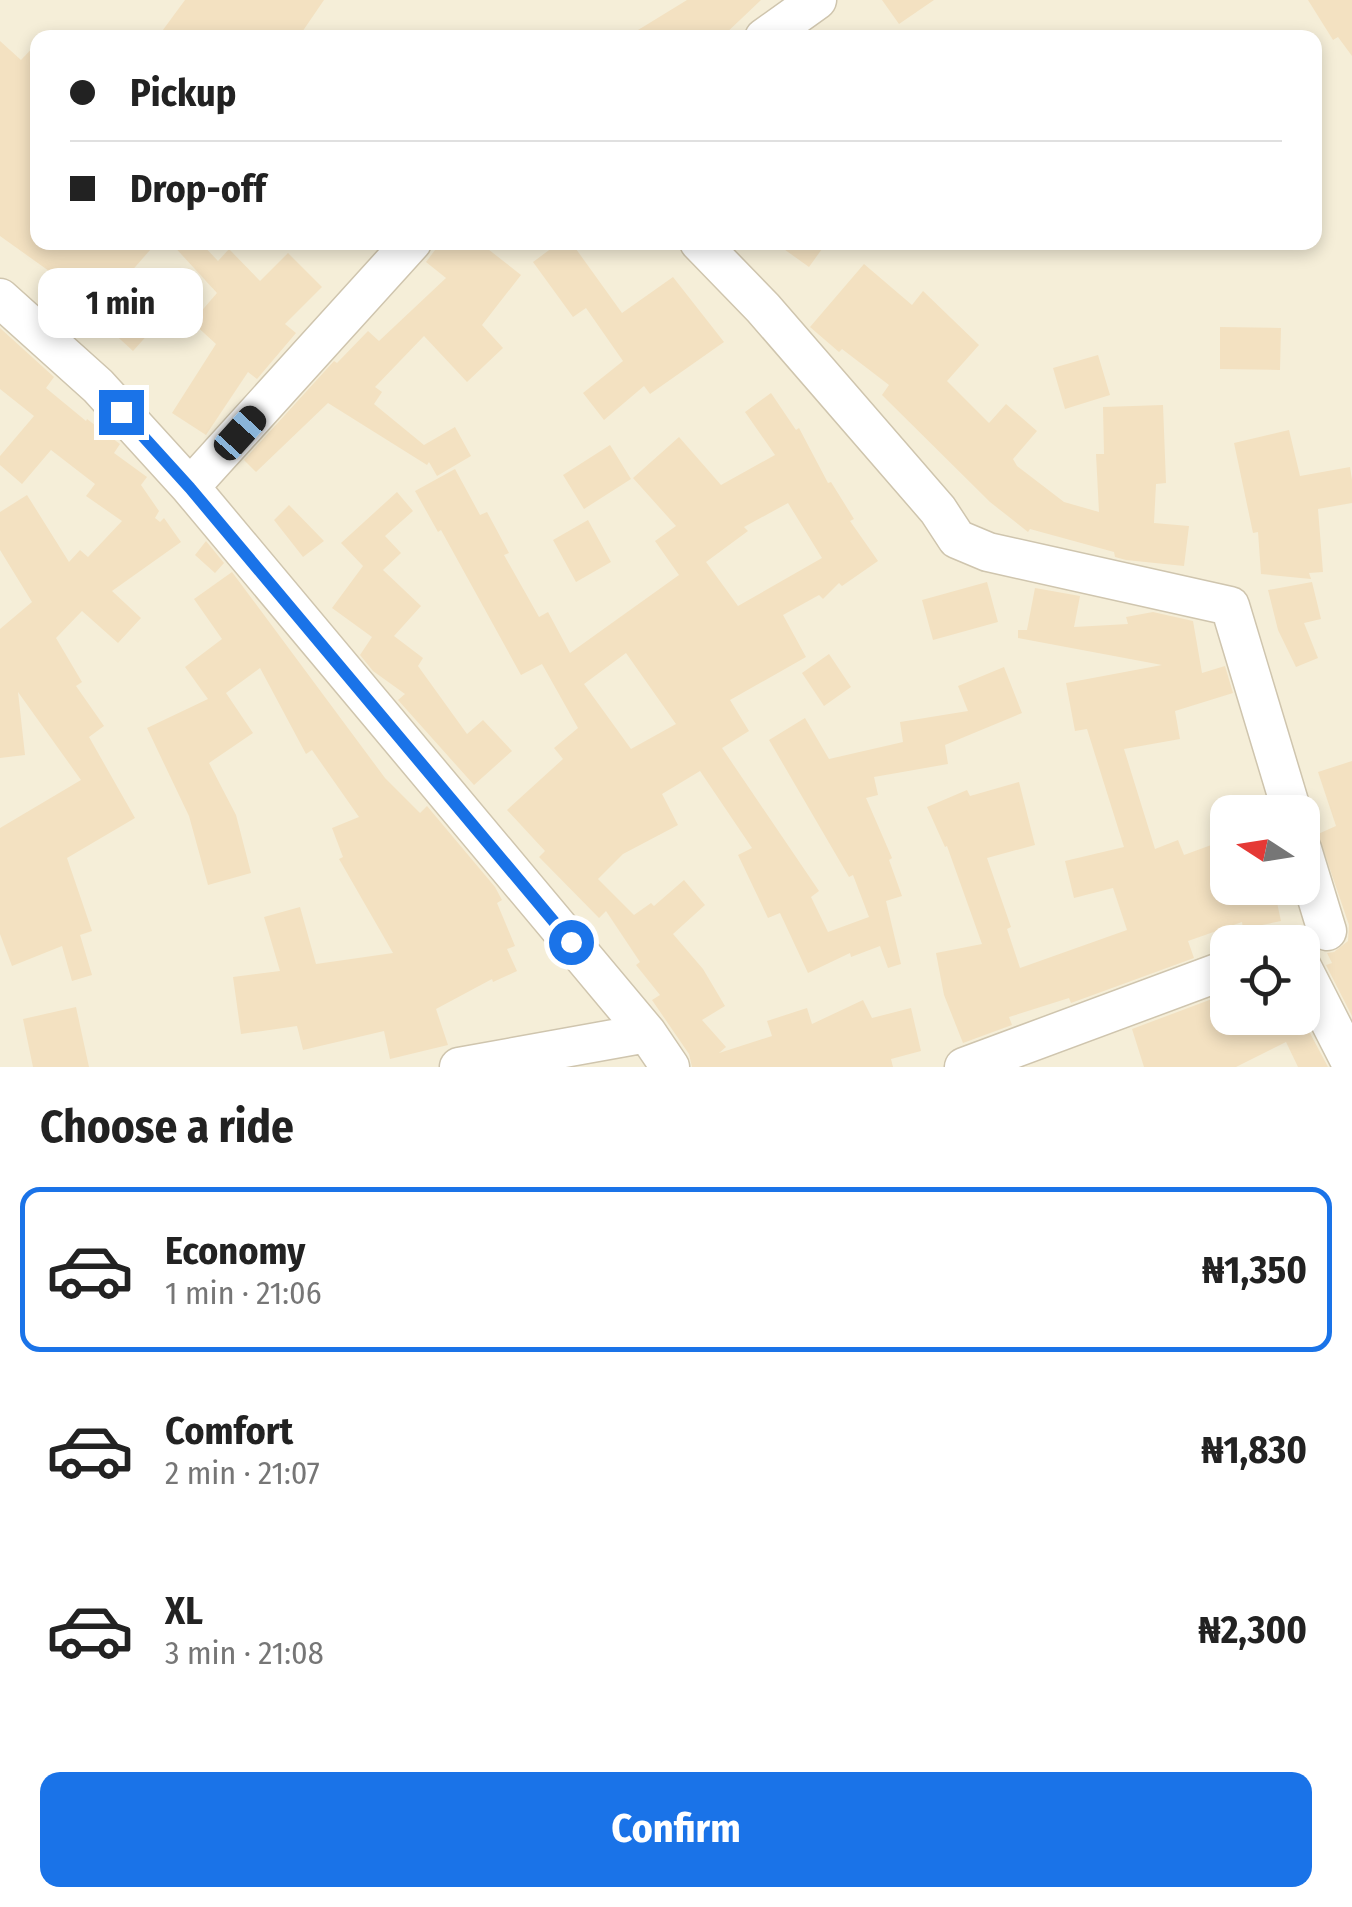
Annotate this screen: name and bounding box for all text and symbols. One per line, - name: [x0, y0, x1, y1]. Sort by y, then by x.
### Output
- text: Pickup: [130, 70, 236, 116]
- text: Drop-off: [130, 166, 266, 212]
- callout: 1 min: [38, 267, 204, 337]
- text: 1 min: [86, 284, 155, 322]
- route end: [99, 390, 144, 435]
- car: [209, 401, 271, 465]
- north arrow: [1210, 795, 1320, 905]
- map controls: [1210, 795, 1320, 1035]
- route start: [549, 920, 594, 965]
- button: locate: [1210, 925, 1320, 1035]
- text: Choose a ride: [40, 1100, 294, 1154]
- icon: car: [45, 1225, 135, 1315]
- text: Economy: [165, 1228, 305, 1274]
- text: ₦1,350: [1202, 1247, 1307, 1293]
- text: 1 min · 21:06: [165, 1274, 322, 1312]
- icon: car: [45, 1405, 135, 1495]
- text: Comfort: [165, 1408, 293, 1454]
- text: ₦1,830: [1201, 1427, 1307, 1473]
- text: 2 min · 21:07: [165, 1454, 320, 1492]
- icon: car: [45, 1585, 135, 1675]
- text: XL: [165, 1588, 203, 1634]
- text: ₦2,300: [1198, 1607, 1307, 1653]
- text: 3 min · 21:08: [165, 1634, 324, 1672]
- button: Confirm: [40, 1772, 1312, 1887]

